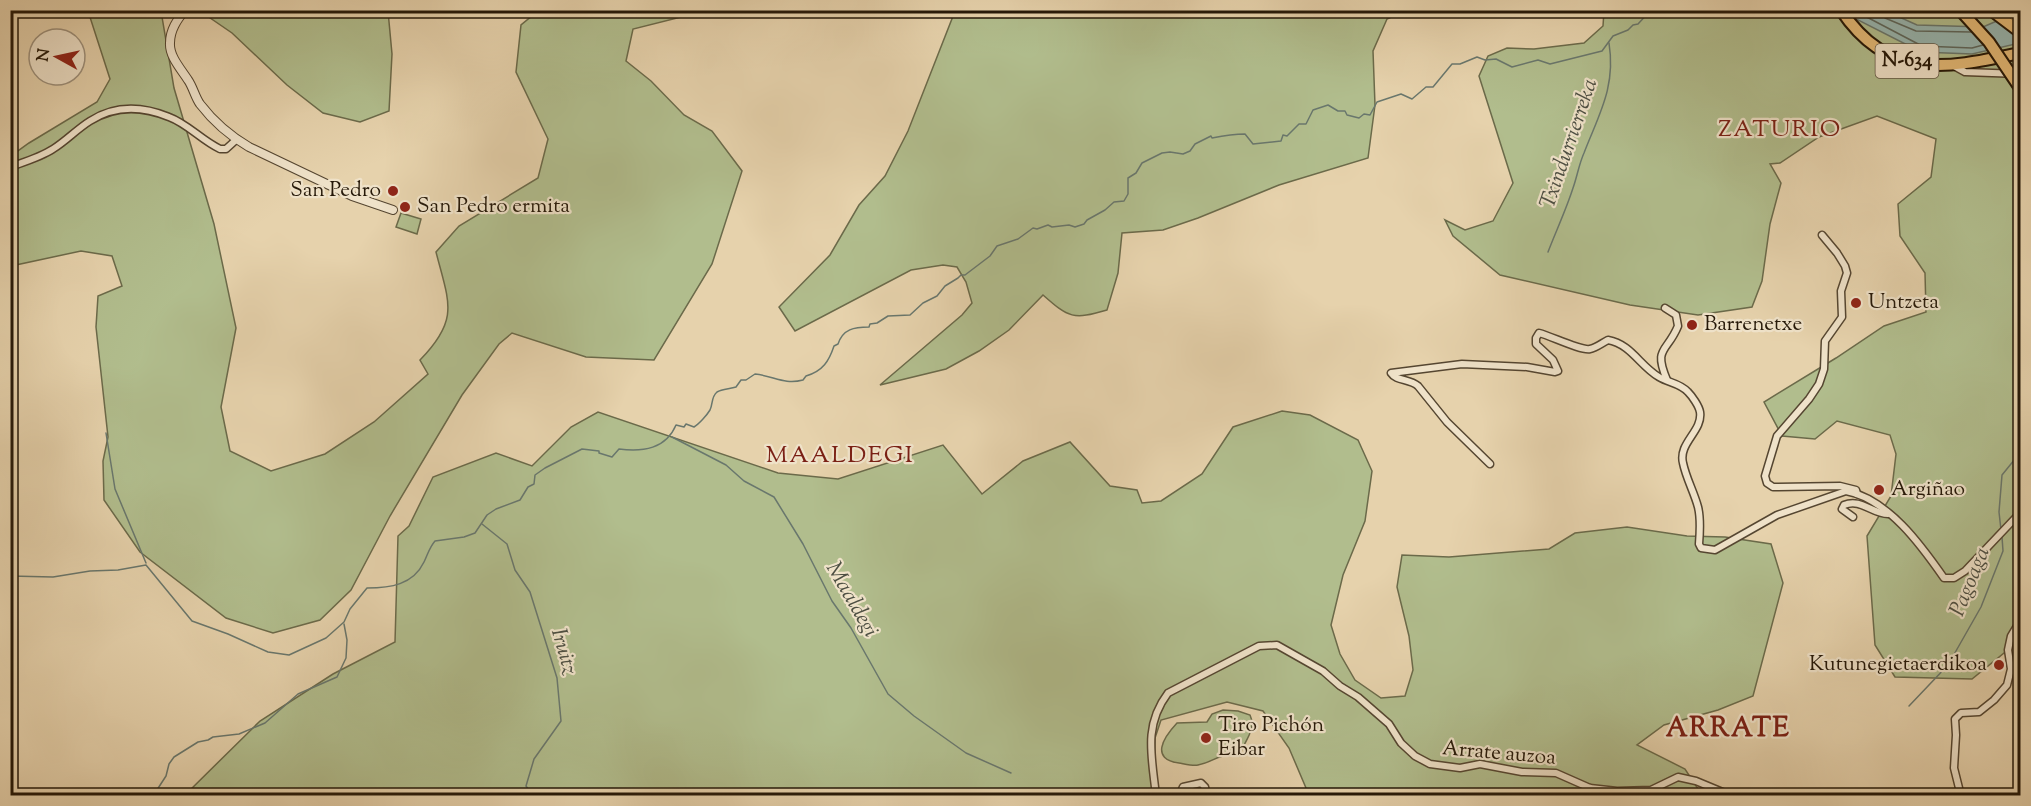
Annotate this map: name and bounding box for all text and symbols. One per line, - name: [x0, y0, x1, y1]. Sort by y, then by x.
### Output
- north arrow: [27, 27, 87, 87]
- road number: N-634: [1876, 44, 1938, 78]
- text: N: [32, 47, 57, 63]
- water label: Txindurrierreka: [1533, 75, 1607, 213]
- district label: ZATURIO: [1718, 113, 1842, 147]
- place label: San Pedro: [290, 176, 381, 206]
- marker: San Pedro: [386, 184, 400, 198]
- place label: San Pedro ermita: [417, 192, 570, 222]
- marker: San Pedro ermita: [398, 200, 412, 214]
- place label: Untzeta: [1868, 288, 1939, 318]
- marker: Untzeta: [1849, 296, 1863, 310]
- place label: Barrenetxe: [1704, 310, 1802, 340]
- marker: Barrenetxe: [1685, 318, 1699, 332]
- district label: MAALDEGI: [766, 439, 914, 473]
- place label: Argiñao: [1891, 475, 1965, 505]
- marker: Argiñao: [1872, 483, 1886, 497]
- water label: Pagoaga: [1943, 542, 1999, 622]
- water label: Maaldegi: [816, 556, 886, 644]
- water label: Iruitz: [541, 625, 585, 679]
- place label: Kutunegietaerdikoa: [1809, 650, 1987, 680]
- marker: Kutunegietaerdikoa: [1992, 658, 2006, 672]
- district label: ARRATE: [1666, 710, 1790, 749]
- place label: Tiro Pichón Eibar: [1218, 711, 1324, 765]
- marker: Tiro Pichón Eibar: [1199, 731, 1213, 745]
- street label: Arrate auzoa: [1441, 734, 1557, 774]

